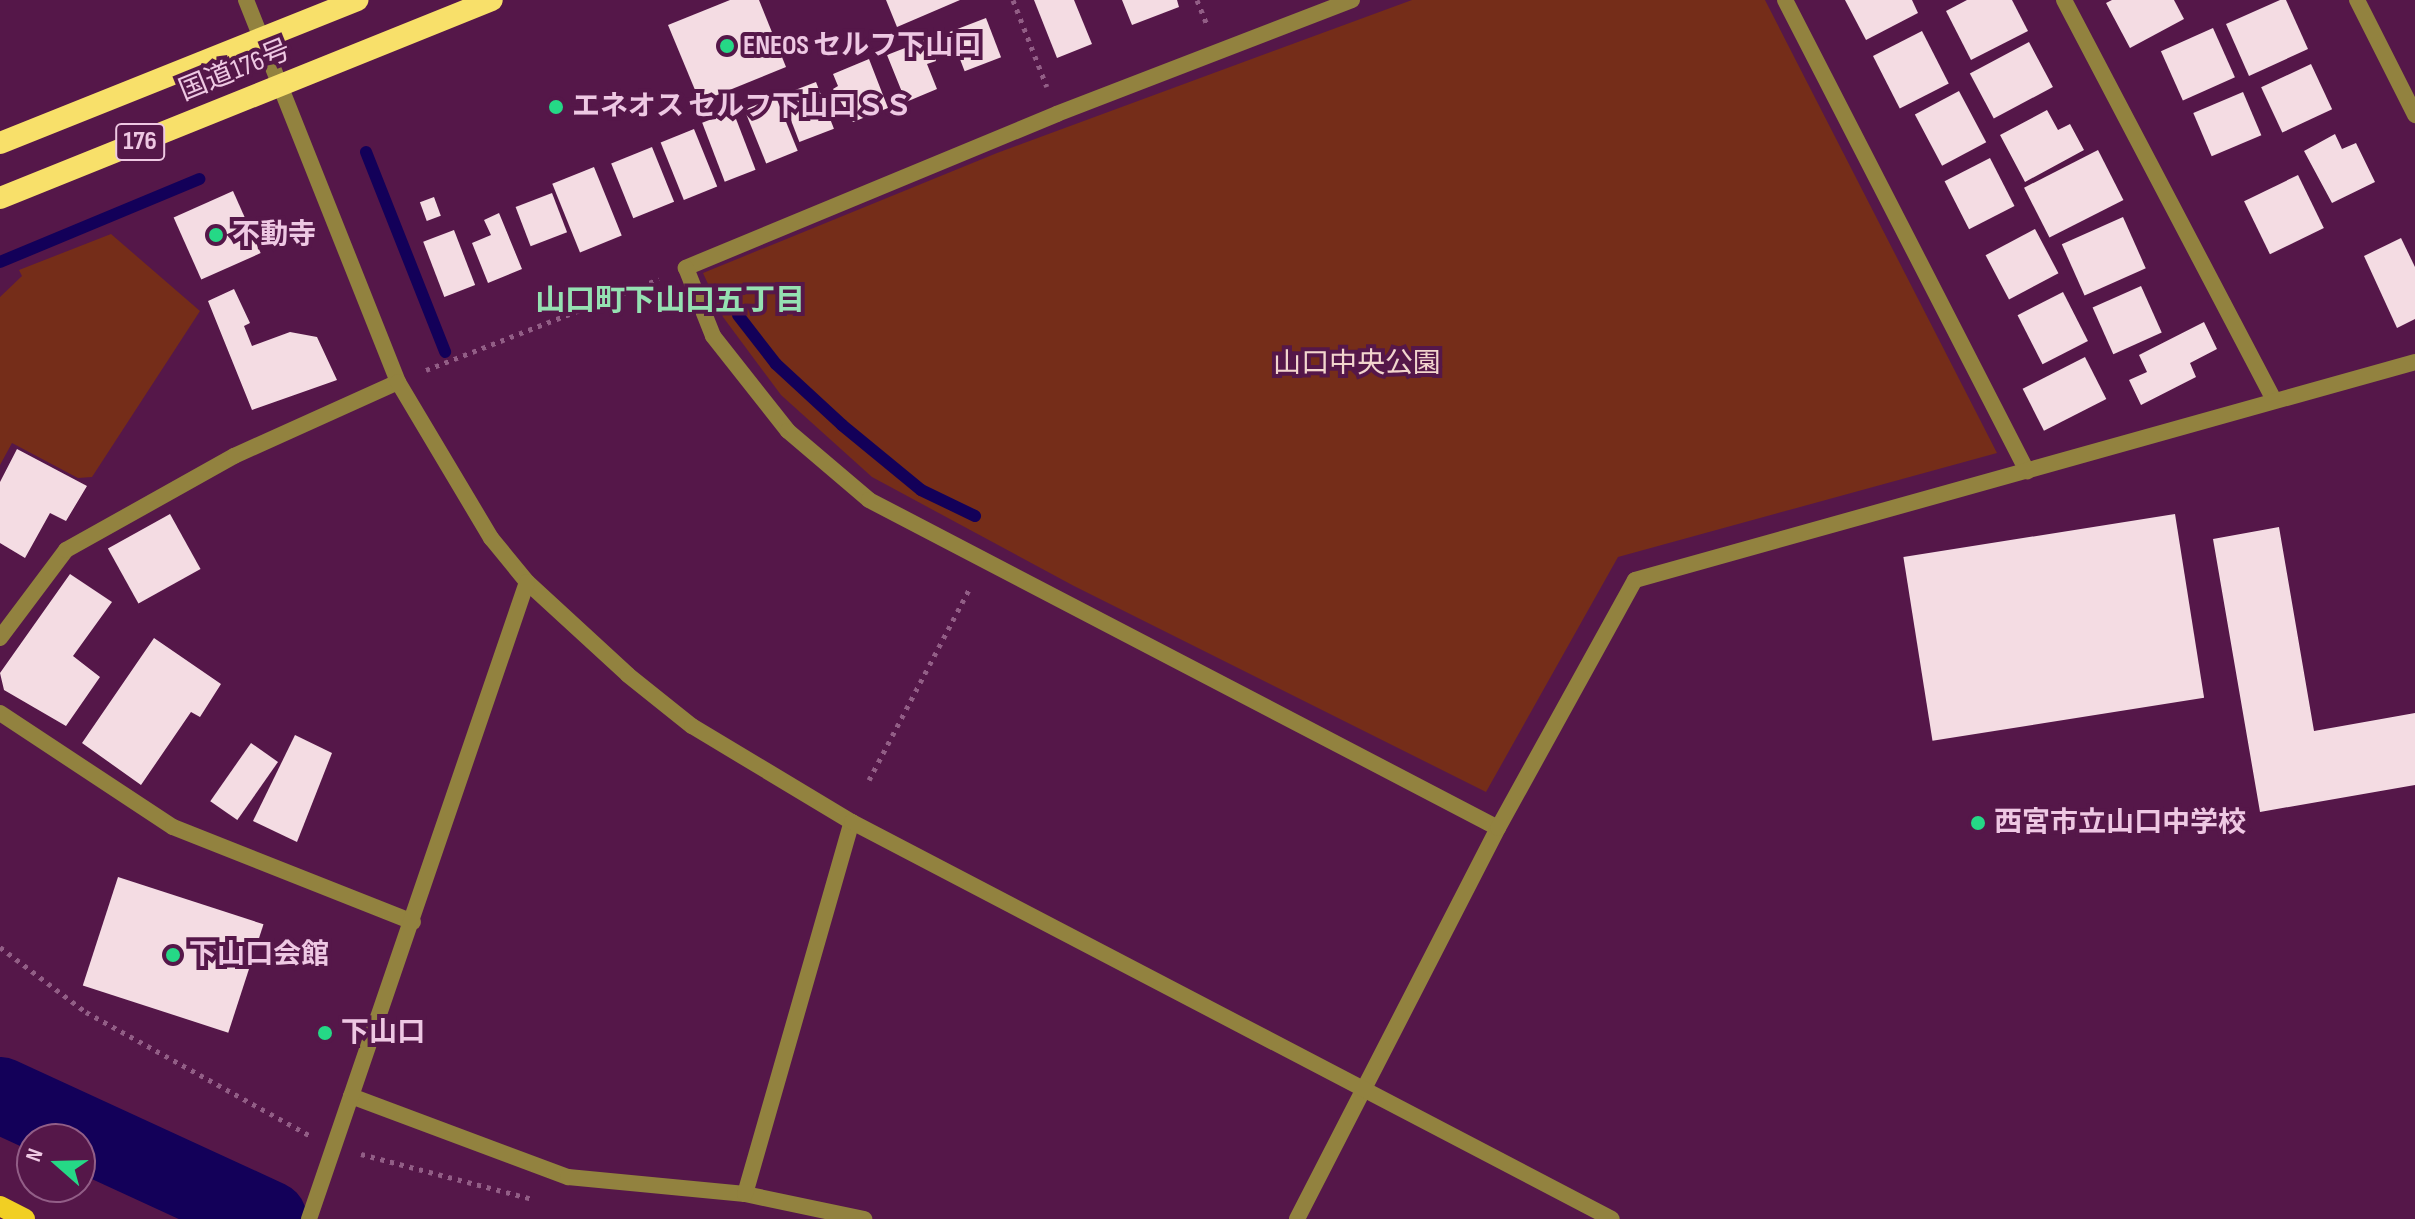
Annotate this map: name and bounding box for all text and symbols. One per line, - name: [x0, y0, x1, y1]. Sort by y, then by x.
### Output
- place label: ENEOS セルフ下山口: [743, 29, 981, 63]
- street label: 国道176号: [174, 33, 296, 109]
- marker: ENEOS セルフ下山口: [718, 37, 736, 55]
- place label: エネオス セルフ下山口ＳＳ: [572, 90, 912, 124]
- marker: エネオス セルフ下山口ＳＳ: [547, 98, 565, 116]
- road number: 176: [114, 120, 166, 164]
- place label: 不動寺: [232, 218, 316, 252]
- marker: 不動寺: [207, 226, 225, 244]
- district label: 山口町下山口五丁目: [535, 283, 805, 319]
- park label: 山口中央公園: [1273, 347, 1441, 381]
- place label: 西宮市立山口中学校: [1994, 806, 2246, 840]
- marker: 西宮市立山口中学校: [1969, 814, 1987, 832]
- place label: 下山口会館: [189, 938, 329, 972]
- marker: 下山口会館: [164, 946, 182, 964]
- place label: 下山口: [341, 1016, 425, 1050]
- marker: 下山口: [316, 1024, 334, 1042]
- north arrow: [16, 1123, 96, 1203]
- text: N: [20, 1145, 50, 1165]

